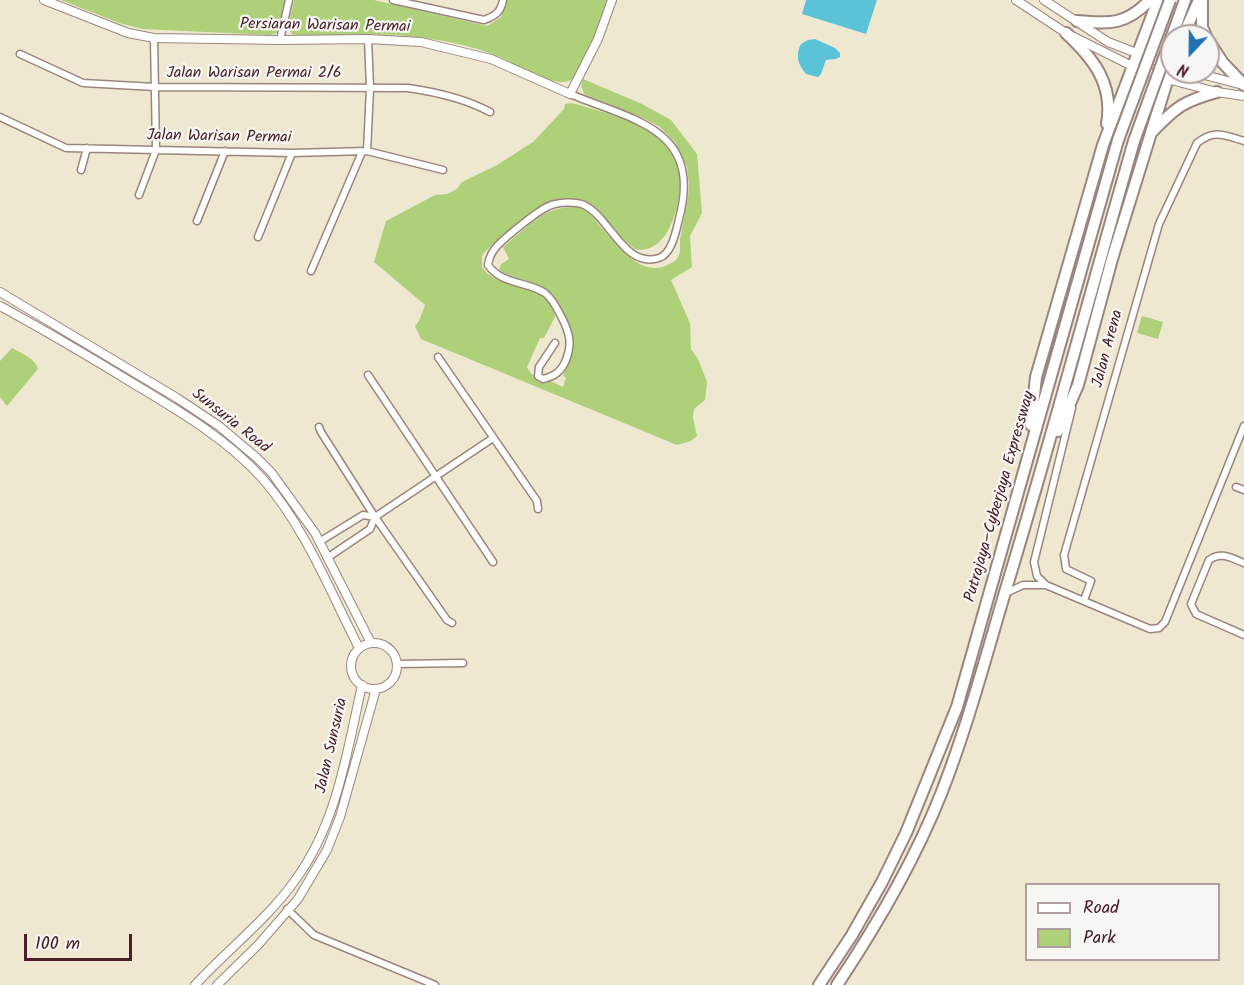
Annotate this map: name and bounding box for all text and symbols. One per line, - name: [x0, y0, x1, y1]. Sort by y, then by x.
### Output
- street label: Persiaran Warisan Permai: [240, 16, 410, 38]
- north arrow: [1160, 24, 1220, 84]
- text: N: [1174, 56, 1193, 83]
- street label: Jalan Warisan Permai 2/6: [166, 64, 342, 84]
- street label: Jalan Warisan Permai: [146, 127, 292, 149]
- street label: Jalan Arena: [1089, 308, 1129, 390]
- street label: Sunsuria Road: [187, 385, 273, 459]
- street label: Putrajaya–Cyberjaya Expressway: [962, 389, 1040, 605]
- street label: Jalan Sunsuria: [313, 696, 353, 796]
- legend: [1025, 883, 1220, 961]
- text: Road: [1083, 894, 1119, 923]
- scale bar: [27, 922, 135, 960]
- text: Park: [1083, 924, 1116, 953]
- text: 100 m: [35, 930, 80, 959]

